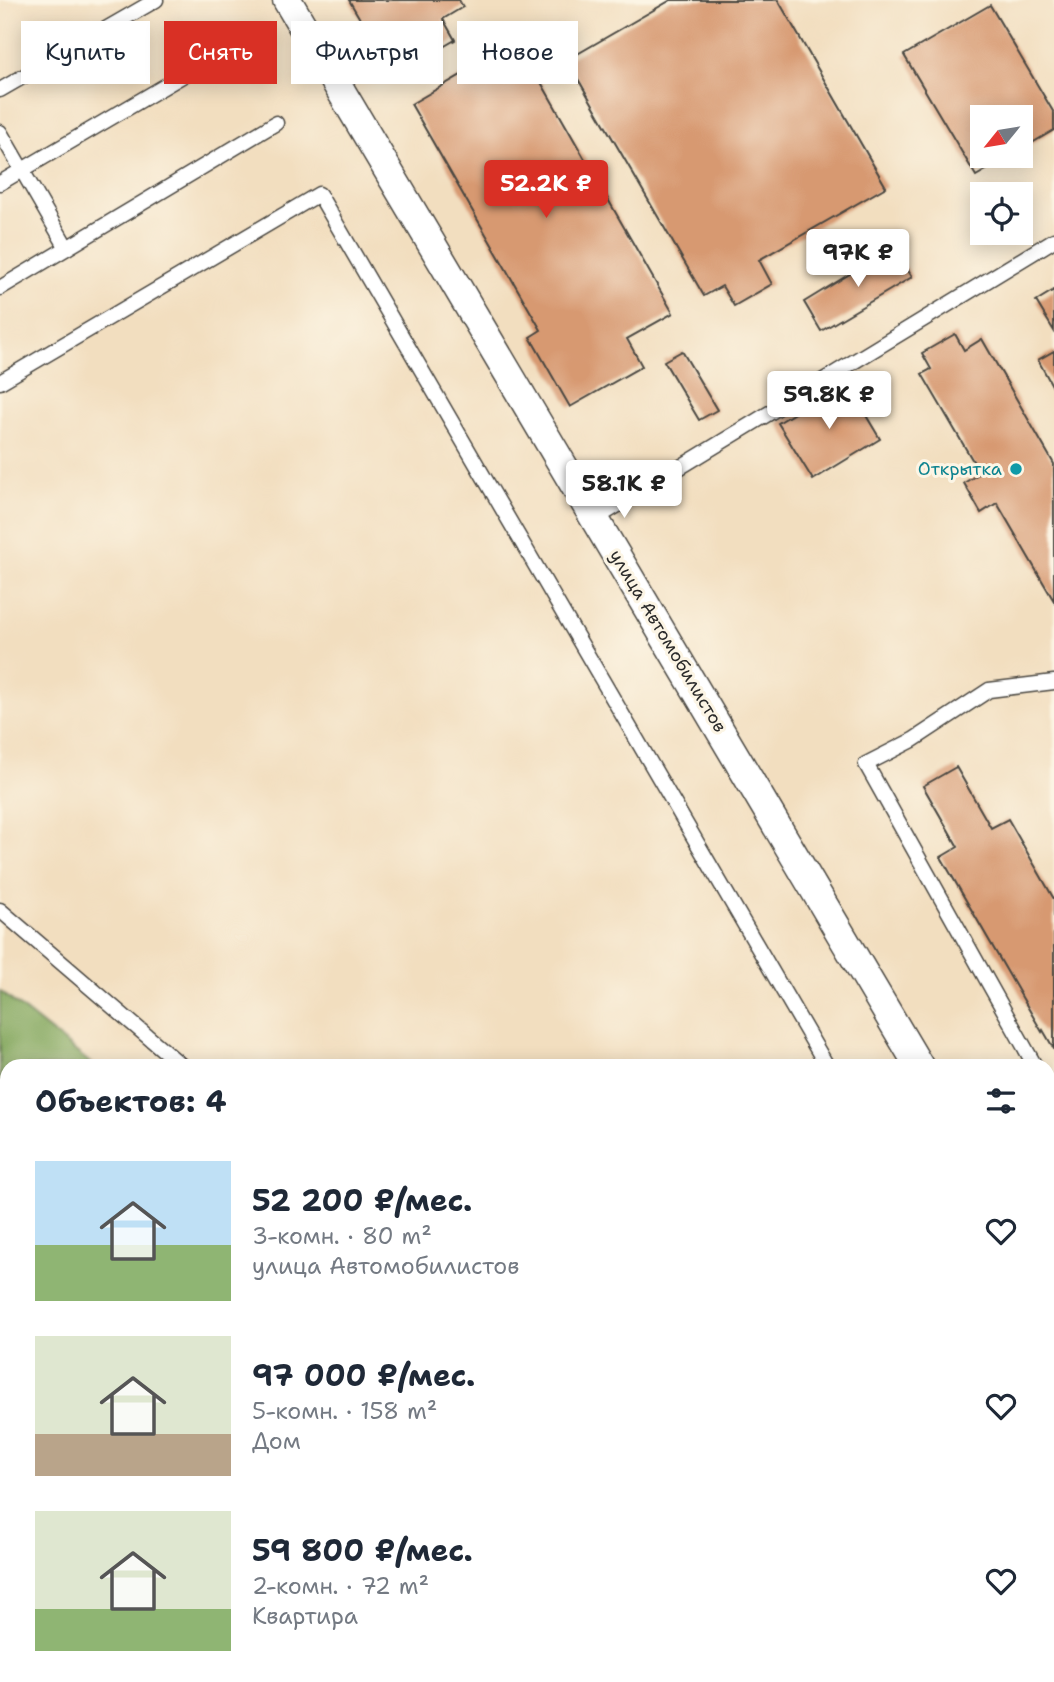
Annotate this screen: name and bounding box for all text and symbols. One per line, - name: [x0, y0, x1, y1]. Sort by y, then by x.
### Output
- chip: Купить: [21, 21, 150, 84]
- chip: Снять: [164, 21, 277, 84]
- chip: Фильтры: [291, 21, 443, 84]
- chip: Новое: [457, 21, 578, 84]
- north arrow: [970, 105, 1032, 168]
- map controls: [970, 105, 1033, 245]
- pin: 52.2K ₽: [481, 160, 611, 220]
- text: 52.2K ₽: [500, 168, 592, 198]
- button: locate: [970, 182, 1033, 245]
- pin: 97K ₽: [809, 230, 907, 289]
- text: 97K ₽: [822, 237, 894, 267]
- pin: 59.8K ₽: [764, 372, 894, 431]
- text: 59.8K ₽: [783, 379, 875, 409]
- place label: Открытка: [918, 457, 1002, 481]
- pin: 58.1K ₽: [559, 461, 689, 520]
- marker: Открытка: [1008, 461, 1024, 477]
- text: 58.1K ₽: [582, 468, 666, 498]
- street label: улица Автомобилистов: [604, 545, 732, 737]
- text: Объектов: 4: [35, 1081, 227, 1122]
- icon: filters: [982, 1082, 1020, 1120]
- text: 52 200 ₽/мес.: [252, 1180, 472, 1221]
- icon: home: [91, 1189, 175, 1273]
- icon: heart: [982, 1212, 1020, 1250]
- text: 3-комн. · 80 m²: [252, 1221, 432, 1251]
- text: улица Автомобилистов: [252, 1251, 519, 1281]
- text: 97 000 ₽/мес.: [252, 1355, 475, 1396]
- icon: home: [91, 1364, 175, 1448]
- icon: heart: [982, 1387, 1020, 1425]
- text: 5-комн. · 158 m²: [252, 1396, 437, 1426]
- text: Дом: [252, 1426, 301, 1456]
- text: 59 800 ₽/мес.: [252, 1530, 473, 1571]
- icon: home: [91, 1539, 175, 1623]
- icon: heart: [982, 1562, 1020, 1600]
- text: 2-комн. · 72 m²: [252, 1571, 429, 1601]
- text: Квартира: [252, 1601, 358, 1631]

